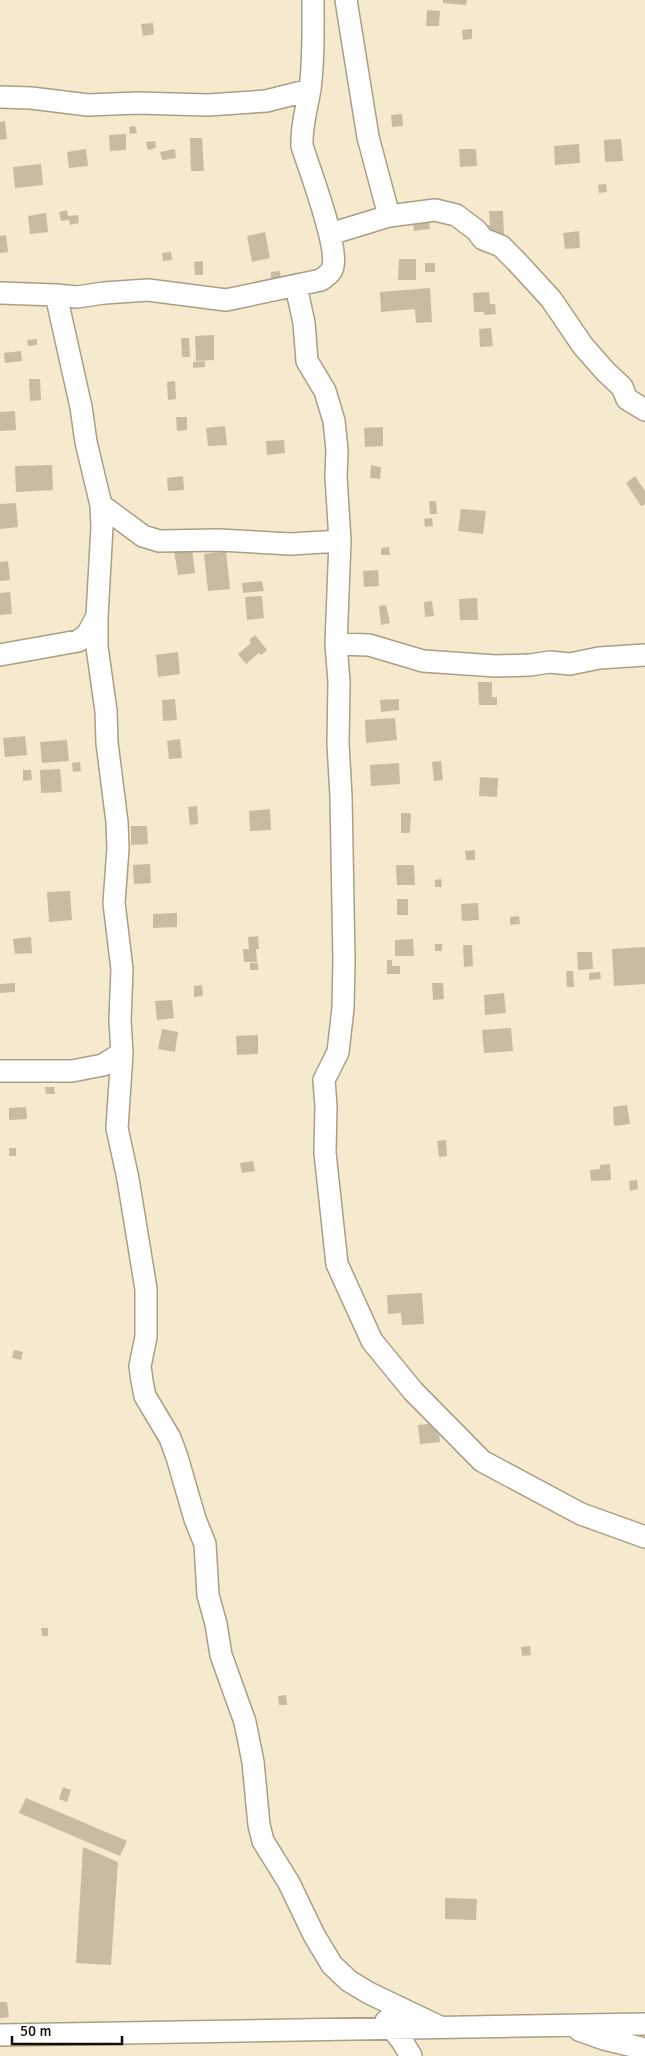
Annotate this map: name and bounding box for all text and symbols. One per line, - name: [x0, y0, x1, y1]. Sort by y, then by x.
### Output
- scale bar: [12, 2014, 122, 2046]
- text: 50 m: [20, 2022, 51, 2040]

